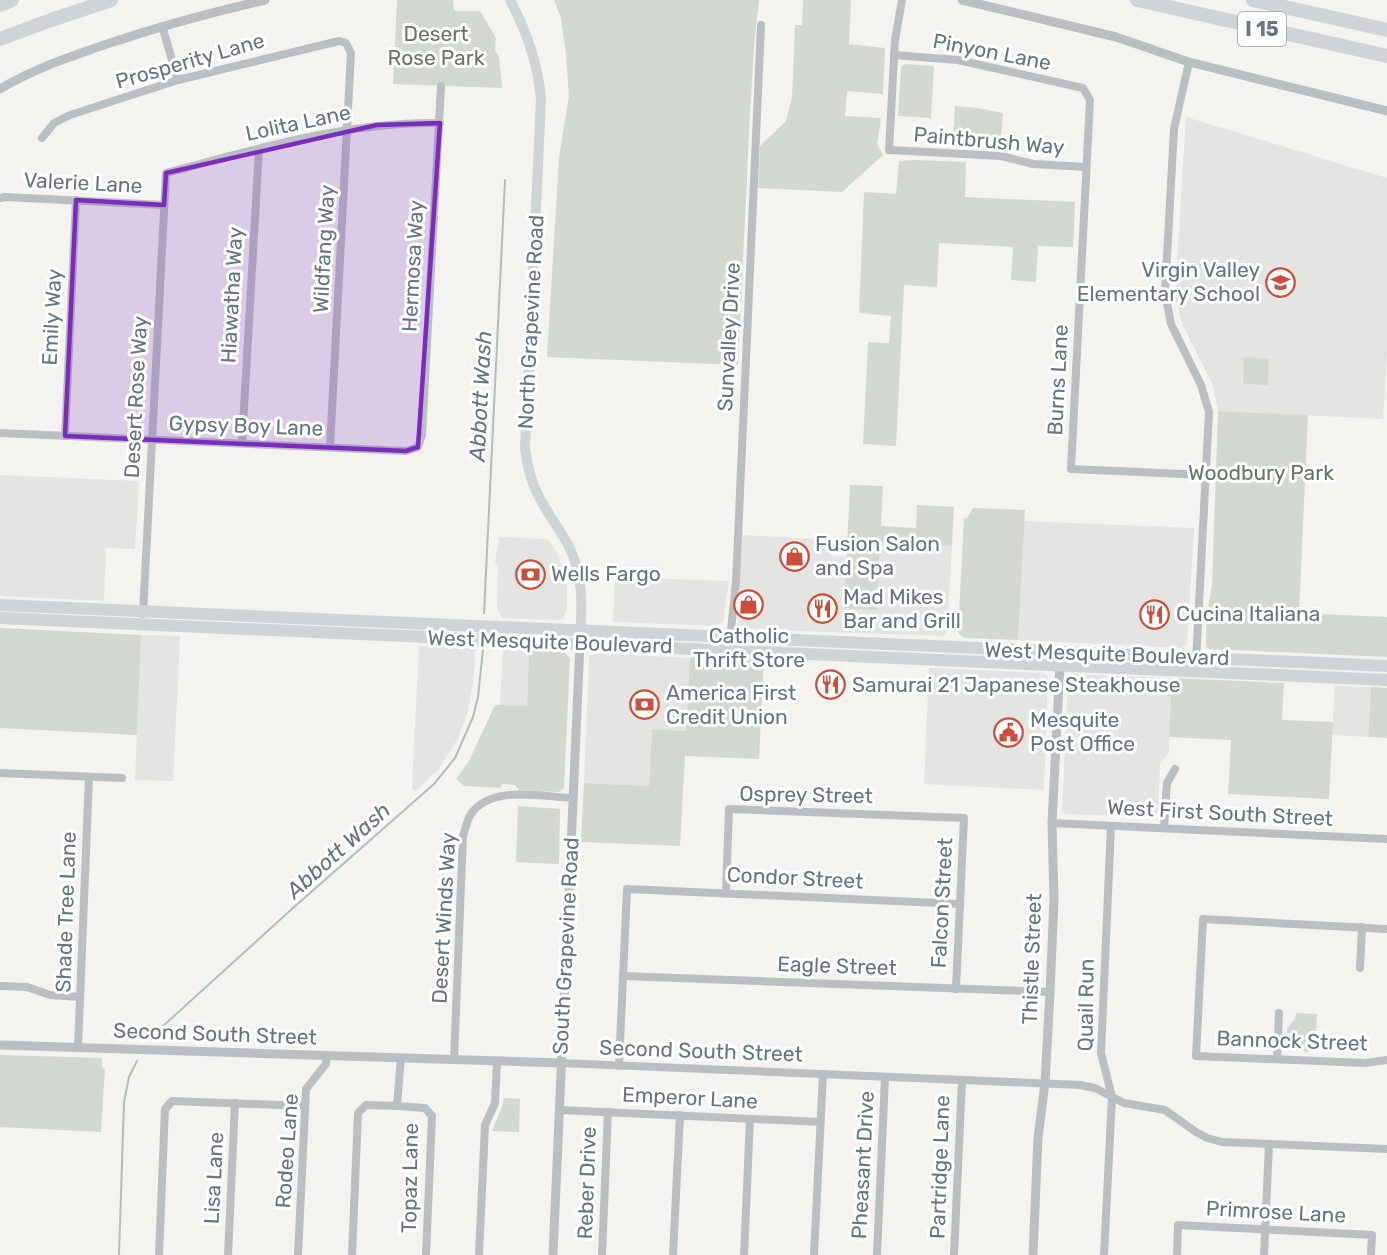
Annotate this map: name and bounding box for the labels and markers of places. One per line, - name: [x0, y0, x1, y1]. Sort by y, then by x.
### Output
- place label: Virgin Valley Elementary School: [1077, 257, 1260, 306]
- school or university icon: Virgin Valley Elementary School: [1265, 266, 1297, 298]
- place label: Fusion Salon and Spa: [815, 531, 940, 580]
- shop icon: Fusion Salon and Spa: [778, 540, 810, 572]
- bank icon: Wells Fargo: [514, 558, 546, 590]
- place label: Wells Fargo: [551, 561, 661, 586]
- place label: Mad Mikes Bar and Grill: [843, 584, 961, 633]
- shop icon: Catholic Thrift Store: [733, 589, 765, 621]
- restaurant icon: Mad Mikes Bar and Grill: [806, 593, 838, 625]
- restaurant icon: Cucina Italiana: [1139, 598, 1171, 630]
- place label: Cucina Italiana: [1176, 601, 1320, 626]
- place label: Catholic Thrift Store: [693, 623, 805, 672]
- restaurant icon: Samurai 21 Japanese Steakhouse: [815, 669, 847, 701]
- place label: Samurai 21 Japanese Steakhouse: [852, 672, 1181, 697]
- place label: America First Credit Union: [666, 680, 796, 729]
- bank icon: America First Credit Union: [629, 689, 661, 721]
- place label: Mesquite Post Office: [1030, 707, 1135, 756]
- public building icon: Mesquite Post Office: [993, 716, 1025, 748]

